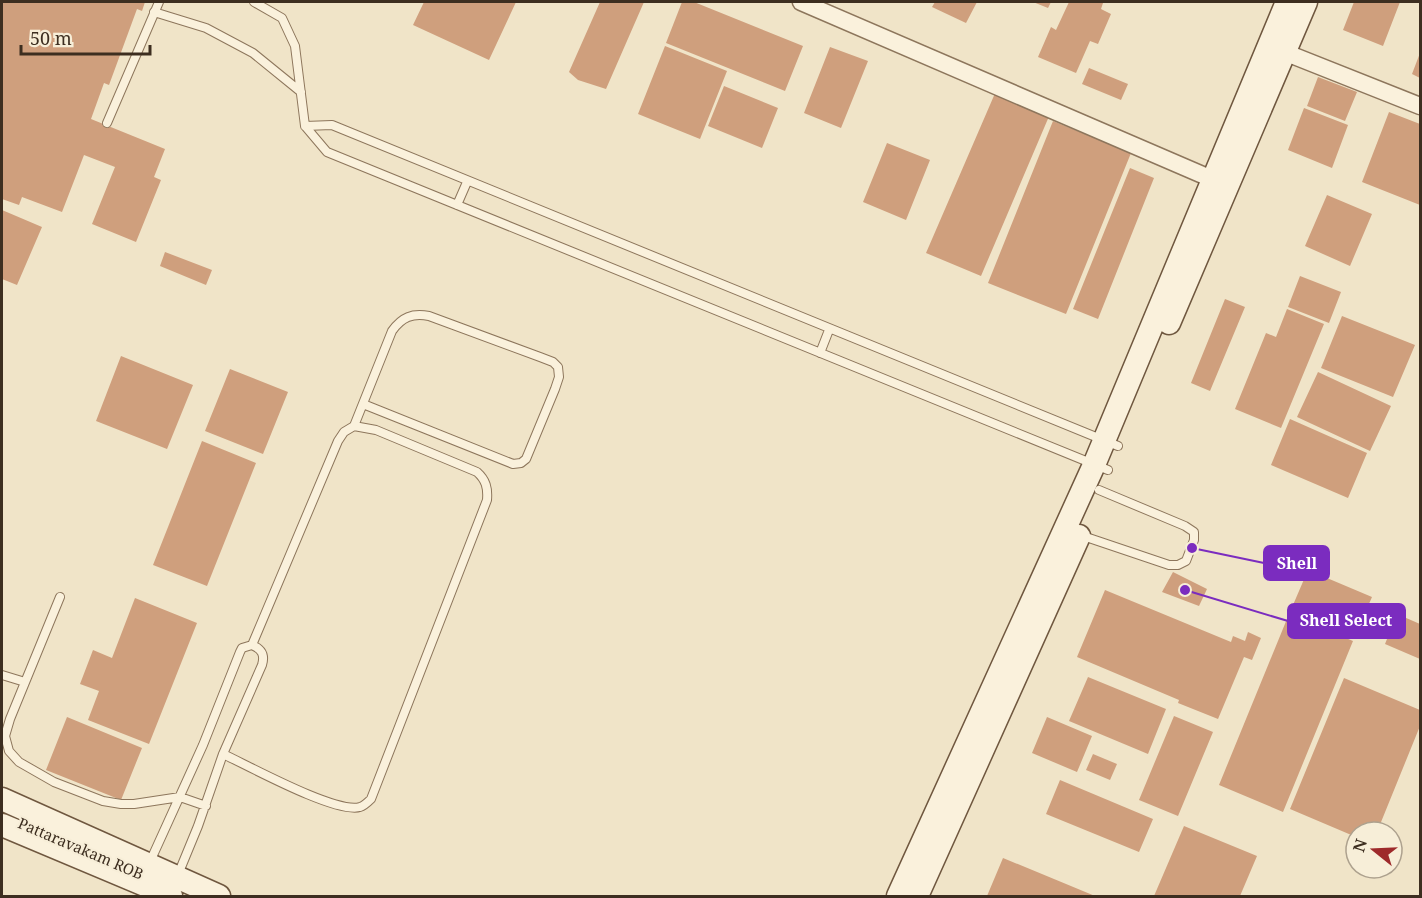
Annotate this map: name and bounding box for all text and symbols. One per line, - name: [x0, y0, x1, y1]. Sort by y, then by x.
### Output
- scale bar: [21, 18, 150, 56]
- text: 50 m: [30, 26, 72, 50]
- callout: Shell: [1264, 546, 1329, 580]
- text: Shell: [1277, 552, 1318, 574]
- callout: Shell Select: [1288, 604, 1405, 638]
- text: Shell Select: [1300, 609, 1393, 631]
- street label: Pattaravakam ROB: [15, 812, 147, 884]
- north arrow: [1344, 820, 1404, 880]
- text: N: [1347, 836, 1372, 855]

